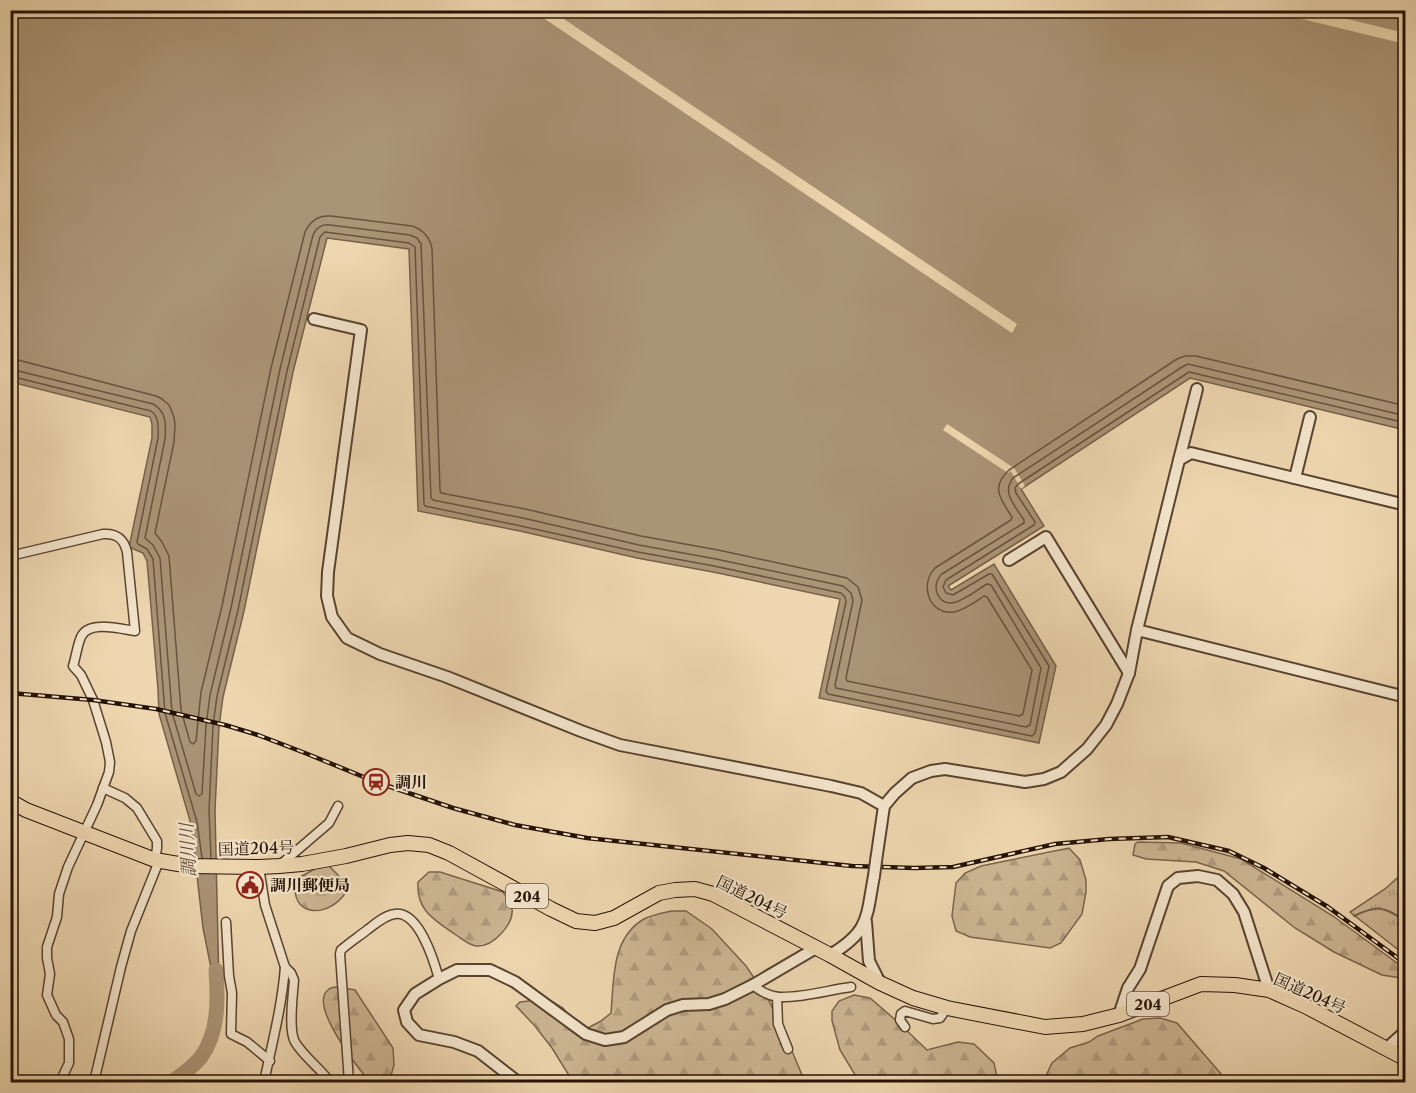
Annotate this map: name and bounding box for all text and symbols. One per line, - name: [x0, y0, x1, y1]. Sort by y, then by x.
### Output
- station icon: 調川: [361, 767, 391, 797]
- place label: 調川: [395, 772, 427, 792]
- water label: 調川川: [175, 820, 200, 878]
- street label: 国道204号: [217, 837, 295, 859]
- public building icon: 調川郵便局: [235, 870, 265, 900]
- street label: 国道204号: [713, 871, 791, 923]
- place label: 調川郵便局: [270, 875, 350, 895]
- road number: 204: [506, 884, 548, 908]
- street label: 国道204号: [1271, 968, 1349, 1018]
- road number: 204: [1127, 992, 1169, 1016]

